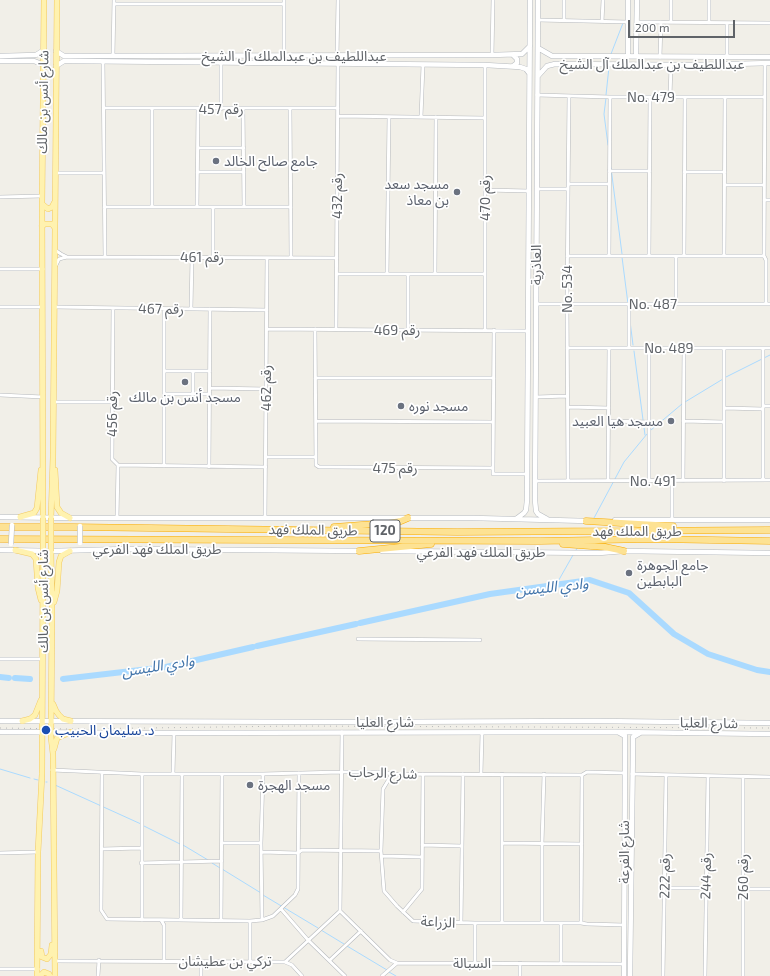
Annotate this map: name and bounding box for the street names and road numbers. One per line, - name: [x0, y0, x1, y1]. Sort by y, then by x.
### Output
- street label: عبداللطيف بن عبدالملك آل الشيخ: [201, 48, 387, 64]
- street label: شارع أنس بن مالك: [34, 50, 52, 154]
- street label: عبداللطيف بن عبدالملك آل الشيخ: [559, 56, 745, 72]
- street label: No. 479: [627, 89, 675, 105]
- street label: رقم 457: [198, 101, 244, 117]
- street label: رقم 432: [329, 173, 345, 219]
- street label: رقم 470: [477, 175, 493, 221]
- street label: العاذرية: [528, 245, 544, 285]
- street label: رقم 461: [180, 249, 224, 265]
- street label: No. 534: [559, 265, 575, 313]
- street label: No. 487: [629, 296, 677, 312]
- street label: رقم 467: [138, 300, 184, 318]
- street label: رقم 469: [374, 322, 420, 338]
- street label: No. 489: [644, 340, 694, 356]
- street label: رقم 462: [258, 365, 274, 411]
- street label: رقم 456: [104, 391, 120, 437]
- street label: رقم 475: [372, 460, 418, 476]
- street label: No. 491: [630, 473, 676, 489]
- road number: 120: [370, 520, 400, 542]
- street label: طريق الملك فهد: [268, 521, 358, 539]
- street label: طريق الملك فهد: [592, 523, 682, 539]
- street label: طريق الملك فهد الفرعي: [93, 541, 221, 557]
- street label: طريق الملك فهد الفرعي: [417, 544, 545, 560]
- street label: شارع أنس بن مالك: [35, 549, 51, 653]
- street label: شارع العليا: [356, 714, 414, 730]
- street label: شارع العليا: [680, 714, 738, 732]
- street label: شارع الرحاب: [348, 763, 418, 783]
- street label: شارع الفرعة: [616, 820, 632, 884]
- street label: رقم 244: [697, 852, 715, 900]
- street label: رقم 222: [656, 853, 674, 899]
- street label: رقم 260: [735, 854, 751, 900]
- street label: الزراعة: [420, 913, 456, 931]
- street label: تركي بن عطيشان: [178, 953, 272, 969]
- street label: السبالة: [453, 955, 491, 971]

